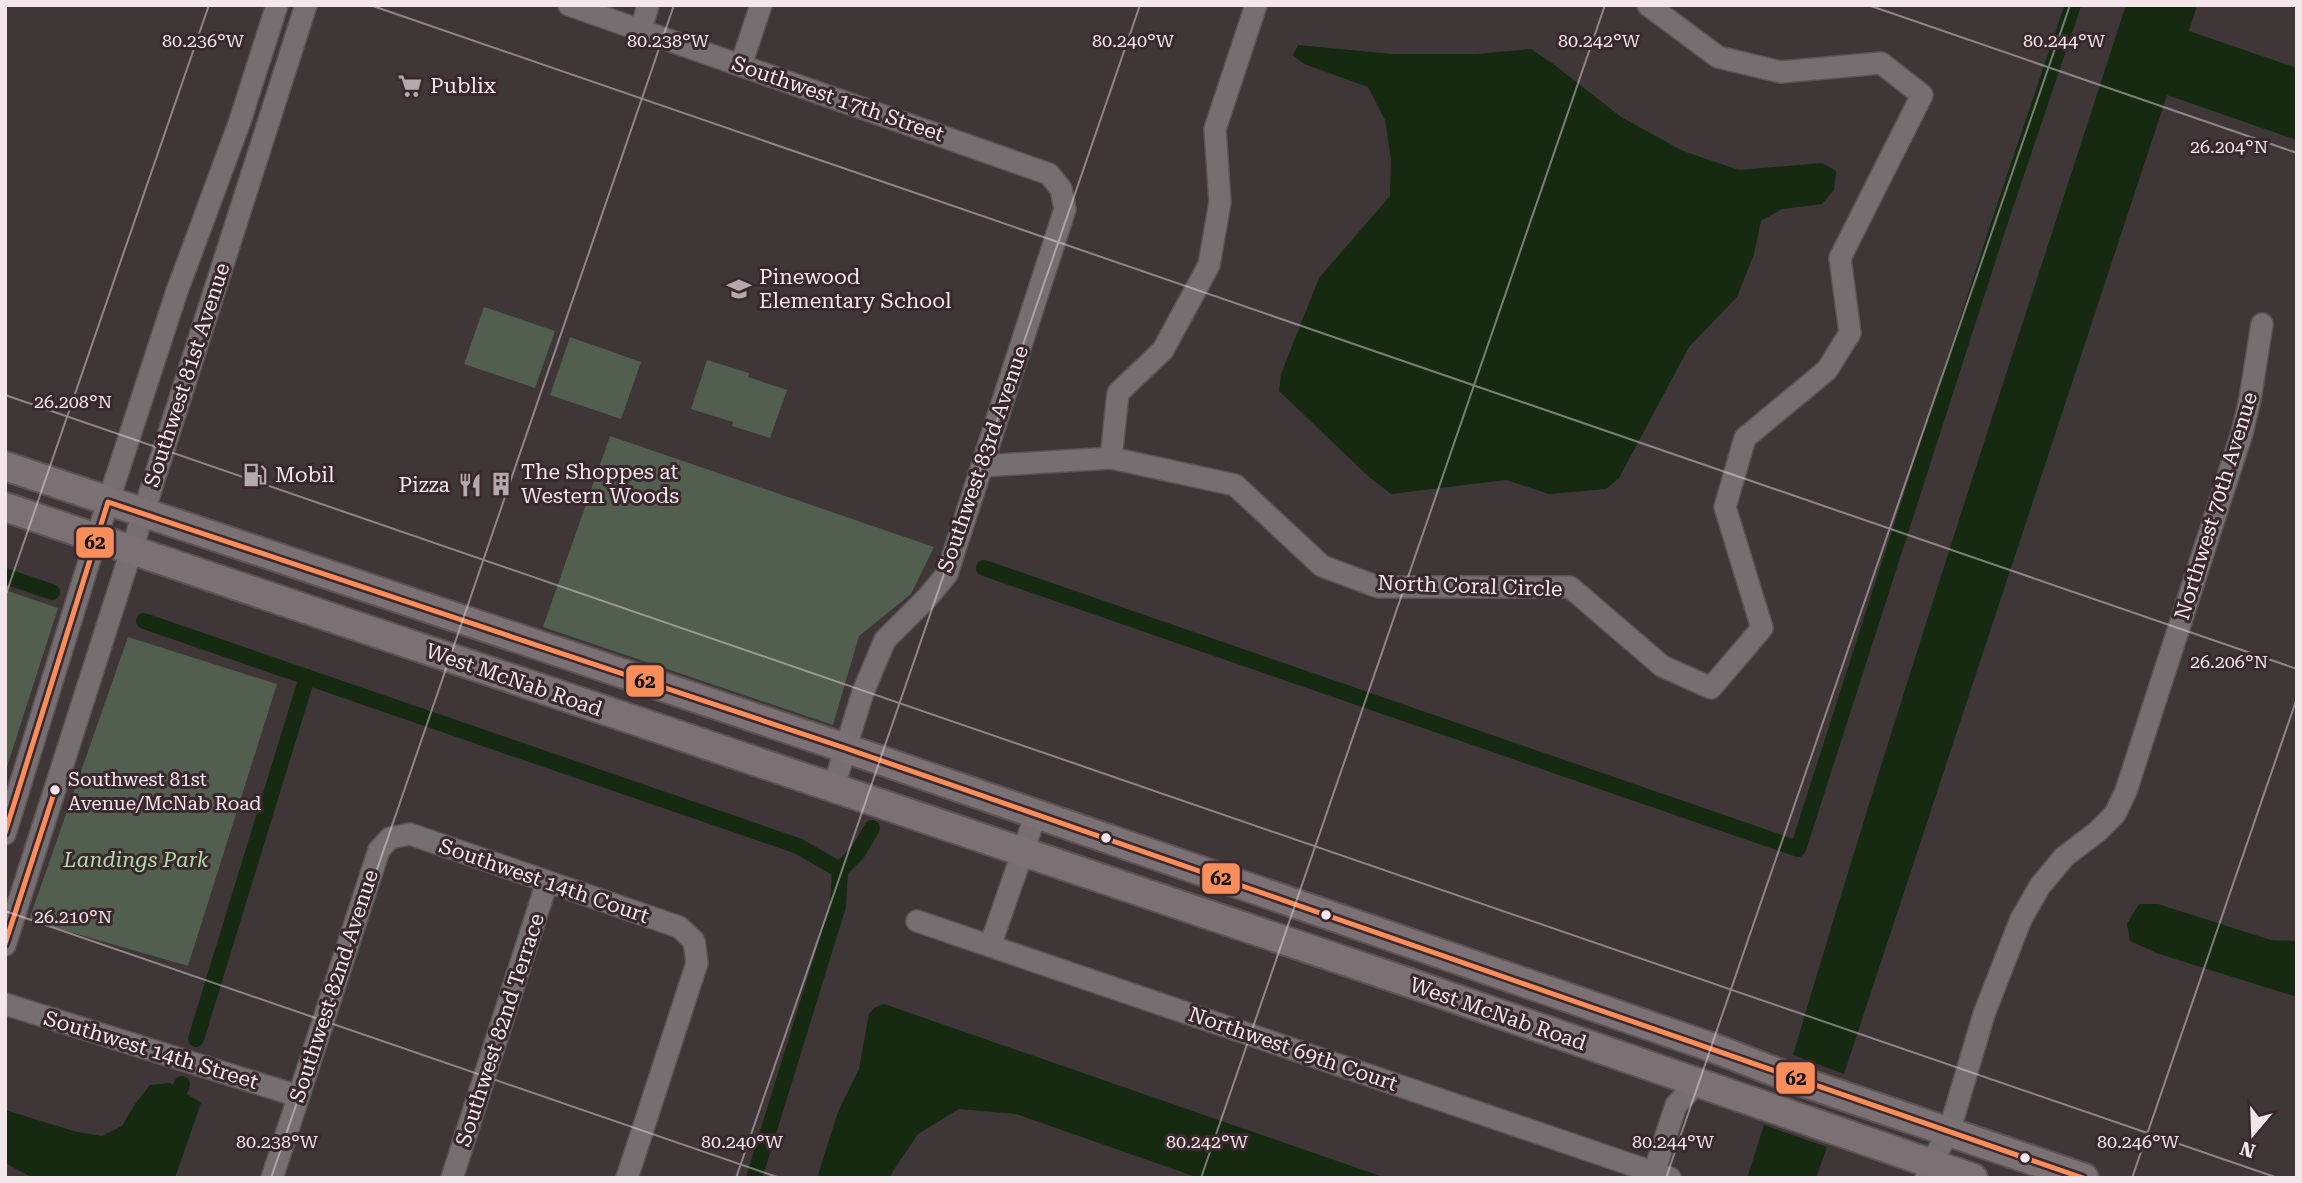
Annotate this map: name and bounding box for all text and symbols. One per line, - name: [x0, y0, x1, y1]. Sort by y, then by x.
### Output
- text: 80.236°W: [162, 30, 245, 51]
- text: 80.238°W: [627, 30, 710, 51]
- text: 80.240°W: [1092, 30, 1175, 51]
- text: 80.242°W: [1558, 30, 1641, 51]
- text: 80.244°W: [2023, 30, 2106, 51]
- street label: Southwest 17th Street: [729, 51, 947, 147]
- supermarket icon: Publix: [396, 72, 424, 100]
- place label: Publix: [430, 74, 496, 98]
- text: 26.204°N: [2190, 136, 2268, 157]
- street label: Southwest 81st Avenue: [139, 260, 235, 490]
- place label: Pinewood Elementary School: [759, 265, 952, 313]
- school or university icon: Pinewood Elementary School: [725, 275, 753, 303]
- street label: Southwest 83rd Avenue: [933, 342, 1033, 576]
- street label: Northwest 70th Avenue: [2170, 389, 2262, 623]
- text: 26.208°N: [34, 391, 112, 412]
- place label: The Shoppes at Western Woods: [521, 460, 679, 508]
- fuel station icon: Mobil: [241, 461, 269, 489]
- place label: Mobil: [275, 463, 335, 487]
- building icon: The Shoppes at Western Woods: [487, 470, 515, 498]
- restaurant icon: Pizza: [456, 471, 484, 499]
- place label: Pizza: [399, 473, 451, 497]
- line badge: 62: [75, 526, 115, 559]
- text: 62: [84, 531, 106, 554]
- street label: North Coral Circle: [1377, 571, 1563, 601]
- street label: West McNab Road: [423, 639, 606, 722]
- text: 26.206°N: [2190, 651, 2268, 672]
- line badge: 62: [625, 664, 665, 698]
- text: 62: [634, 670, 656, 693]
- place label: Southwest 81st Avenue/McNab Road: [68, 768, 262, 815]
- marker: Southwest 81st Avenue/McNab Road: [48, 783, 62, 797]
- unlabelled marker: [1099, 831, 1113, 845]
- street label: Southwest 14th Court: [436, 834, 652, 928]
- park label: Landings Park: [63, 848, 209, 872]
- line badge: 62: [1201, 862, 1241, 895]
- street label: Southwest 82nd Avenue: [285, 867, 383, 1105]
- text: 62: [1210, 867, 1232, 890]
- text: 26.210°N: [34, 906, 112, 927]
- unlabelled marker: [1319, 908, 1333, 922]
- street label: Southwest 82nd Terrace: [451, 910, 549, 1150]
- street label: West McNab Road: [1407, 973, 1590, 1056]
- street label: Northwest 69th Court: [1185, 1002, 1401, 1096]
- street label: Southwest 14th Street: [41, 1006, 261, 1094]
- line badge: 62: [1775, 1061, 1816, 1095]
- text: 62: [1785, 1067, 1807, 1090]
- north arrow: [2218, 1099, 2288, 1169]
- text: 80.238°W: [236, 1131, 319, 1152]
- text: 80.240°W: [701, 1131, 784, 1152]
- text: 80.242°W: [1166, 1131, 1249, 1152]
- text: 80.244°W: [1632, 1131, 1715, 1152]
- text: 80.246°W: [2097, 1131, 2180, 1152]
- text: N: [2237, 1136, 2258, 1163]
- unlabelled marker: [2018, 1151, 2032, 1165]

